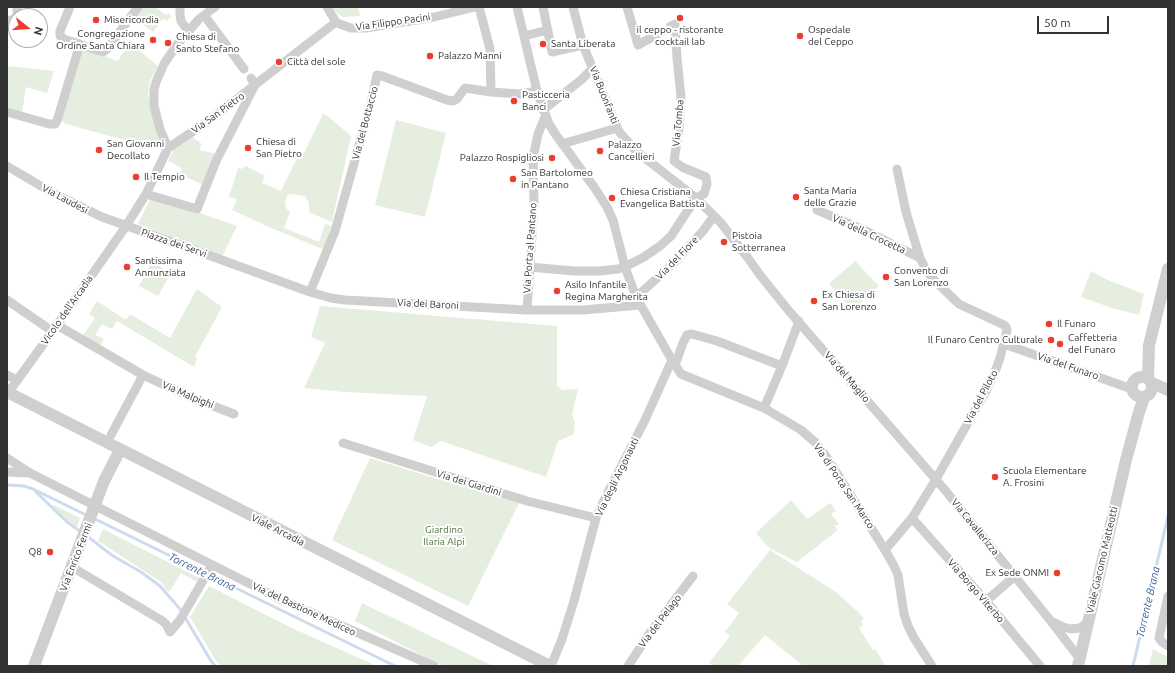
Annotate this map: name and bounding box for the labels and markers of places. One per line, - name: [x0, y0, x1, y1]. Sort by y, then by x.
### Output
- marker: il ceppo - ristorante cocktail lab: [675, 13, 685, 23]
- place label: Misericordia: [104, 14, 159, 26]
- marker: Misericordia: [91, 15, 101, 25]
- place label: il ceppo - ristorante cocktail lab: [637, 24, 723, 48]
- place label: Ospedale del Ceppo: [808, 24, 853, 48]
- place label: Congregazione Ordine Santa Chiara: [56, 28, 145, 52]
- place label: Chiesa di Santo Stefano: [176, 31, 239, 54]
- marker: Ospedale del Ceppo: [795, 31, 805, 41]
- marker: Congregazione Ordine Santa Chiara: [148, 35, 158, 45]
- marker: Chiesa di Santo Stefano: [163, 38, 173, 48]
- place label: Santa Liberata: [551, 38, 615, 50]
- marker: Santa Liberata: [538, 39, 548, 49]
- place label: Palazzo Manni: [438, 50, 502, 62]
- marker: Palazzo Manni: [425, 51, 435, 61]
- place label: Città del sole: [287, 56, 345, 68]
- marker: Città del sole: [274, 57, 284, 67]
- place label: Pasticceria Banci: [522, 89, 570, 112]
- marker: Pasticceria Banci: [509, 96, 519, 106]
- place label: Chiesa di San Pietro: [256, 136, 302, 160]
- place label: San Giovanni Decollato: [107, 138, 164, 162]
- place label: Palazzo Cancellieri: [608, 139, 655, 162]
- marker: Chiesa di San Pietro: [243, 143, 253, 153]
- marker: San Giovanni Decollato: [94, 145, 104, 155]
- marker: Palazzo Cancellieri: [595, 146, 605, 156]
- place label: Palazzo Rospigliosi: [460, 152, 544, 164]
- marker: Palazzo Rospigliosi: [547, 153, 557, 163]
- place label: San Bartolomeo in Pantano: [521, 167, 593, 190]
- place label: Il Tempio: [144, 171, 185, 183]
- marker: Il Tempio: [131, 172, 141, 182]
- marker: San Bartolomeo in Pantano: [508, 174, 518, 184]
- place label: Santa Maria delle Grazie: [804, 185, 857, 208]
- place label: Chiesa Cristiana Evangelica Battista: [620, 186, 705, 210]
- marker: Santa Maria delle Grazie: [791, 192, 801, 202]
- marker: Chiesa Cristiana Evangelica Battista: [607, 193, 617, 203]
- place label: Pistoia Sotterranea: [732, 230, 786, 254]
- marker: Pistoia Sotterranea: [719, 237, 729, 247]
- place label: Santissima Annunziata: [135, 255, 186, 278]
- marker: Santissima Annunziata: [122, 262, 132, 272]
- place label: Convento di San Lorenzo: [894, 265, 949, 288]
- marker: Convento di San Lorenzo: [881, 272, 891, 282]
- place label: Asilo Infantile Regina Margherita: [565, 279, 648, 302]
- marker: Asilo Infantile Regina Margherita: [552, 286, 562, 296]
- place label: Ex Chiesa di San Lorenzo: [822, 289, 877, 312]
- marker: Ex Chiesa di San Lorenzo: [809, 296, 819, 306]
- place label: Il Funaro: [1057, 318, 1096, 330]
- marker: Il Funaro: [1044, 319, 1054, 329]
- place label: Caffetteria del Funaro: [1068, 332, 1117, 356]
- place label: Il Funaro Centro Culturale: [928, 334, 1043, 346]
- marker: Il Funaro Centro Culturale: [1046, 335, 1056, 345]
- marker: Caffetteria del Funaro: [1055, 339, 1065, 349]
- place label: Scuola Elementare A. Frosini: [1003, 465, 1086, 488]
- marker: Scuola Elementare A. Frosini: [990, 472, 1000, 482]
- place label: Q8: [29, 546, 42, 558]
- marker: Q8: [45, 547, 55, 557]
- place label: Ex Sede ONMI: [985, 567, 1049, 579]
- marker: Ex Sede ONMI: [1052, 568, 1062, 578]

